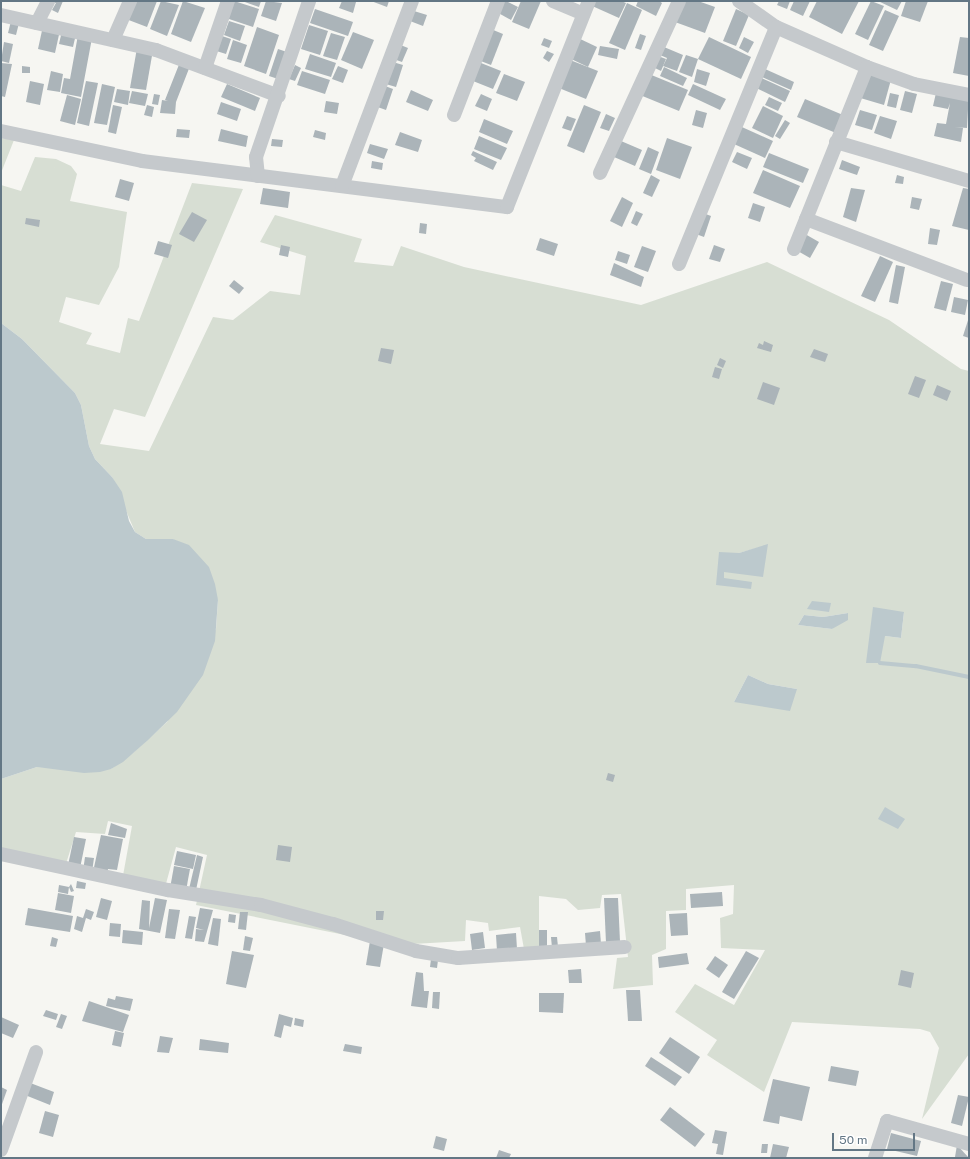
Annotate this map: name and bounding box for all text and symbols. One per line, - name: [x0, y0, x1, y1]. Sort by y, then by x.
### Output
- scale bar: [834, 1125, 917, 1151]
- text: 50 m: [839, 1133, 867, 1147]

